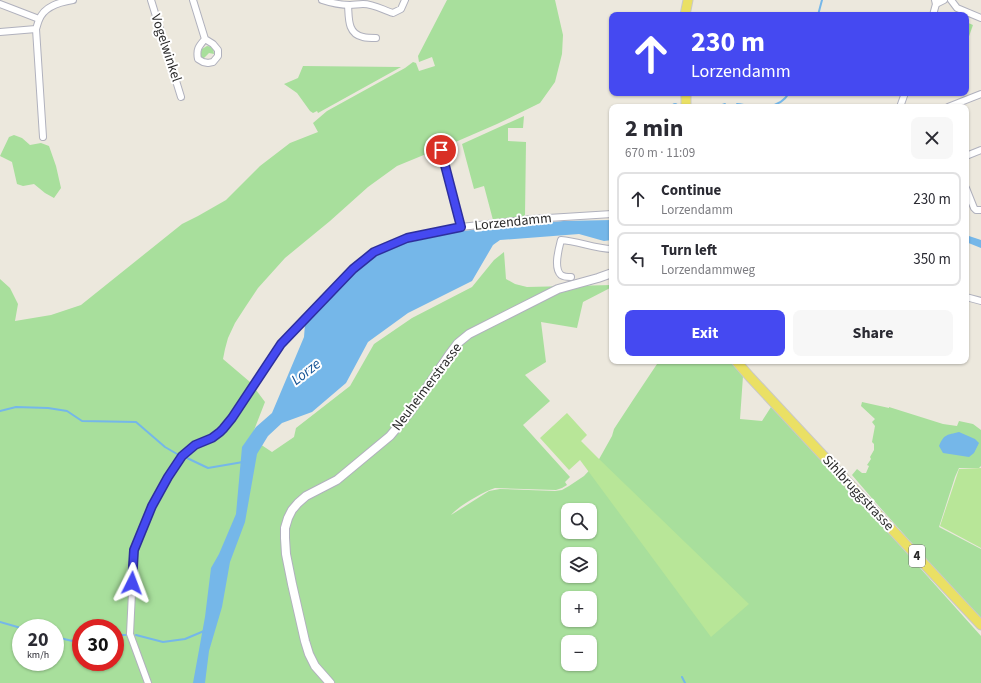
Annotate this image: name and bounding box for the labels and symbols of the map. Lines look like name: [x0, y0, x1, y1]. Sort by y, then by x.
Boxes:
street label: Vogelwinkel: [146, 11, 187, 85]
pin: [424, 133, 458, 167]
street label: Lorzendamm: [473, 208, 553, 236]
street label: Neuheimerstrasse: [387, 339, 467, 435]
water label: Lorze: [287, 354, 325, 390]
street label: Sihlbruggstrasse: [818, 451, 898, 535]
road number: 4: [909, 545, 925, 567]
position arrow: [111, 562, 153, 604]
speed limit sign: 30: [72, 619, 124, 671]

